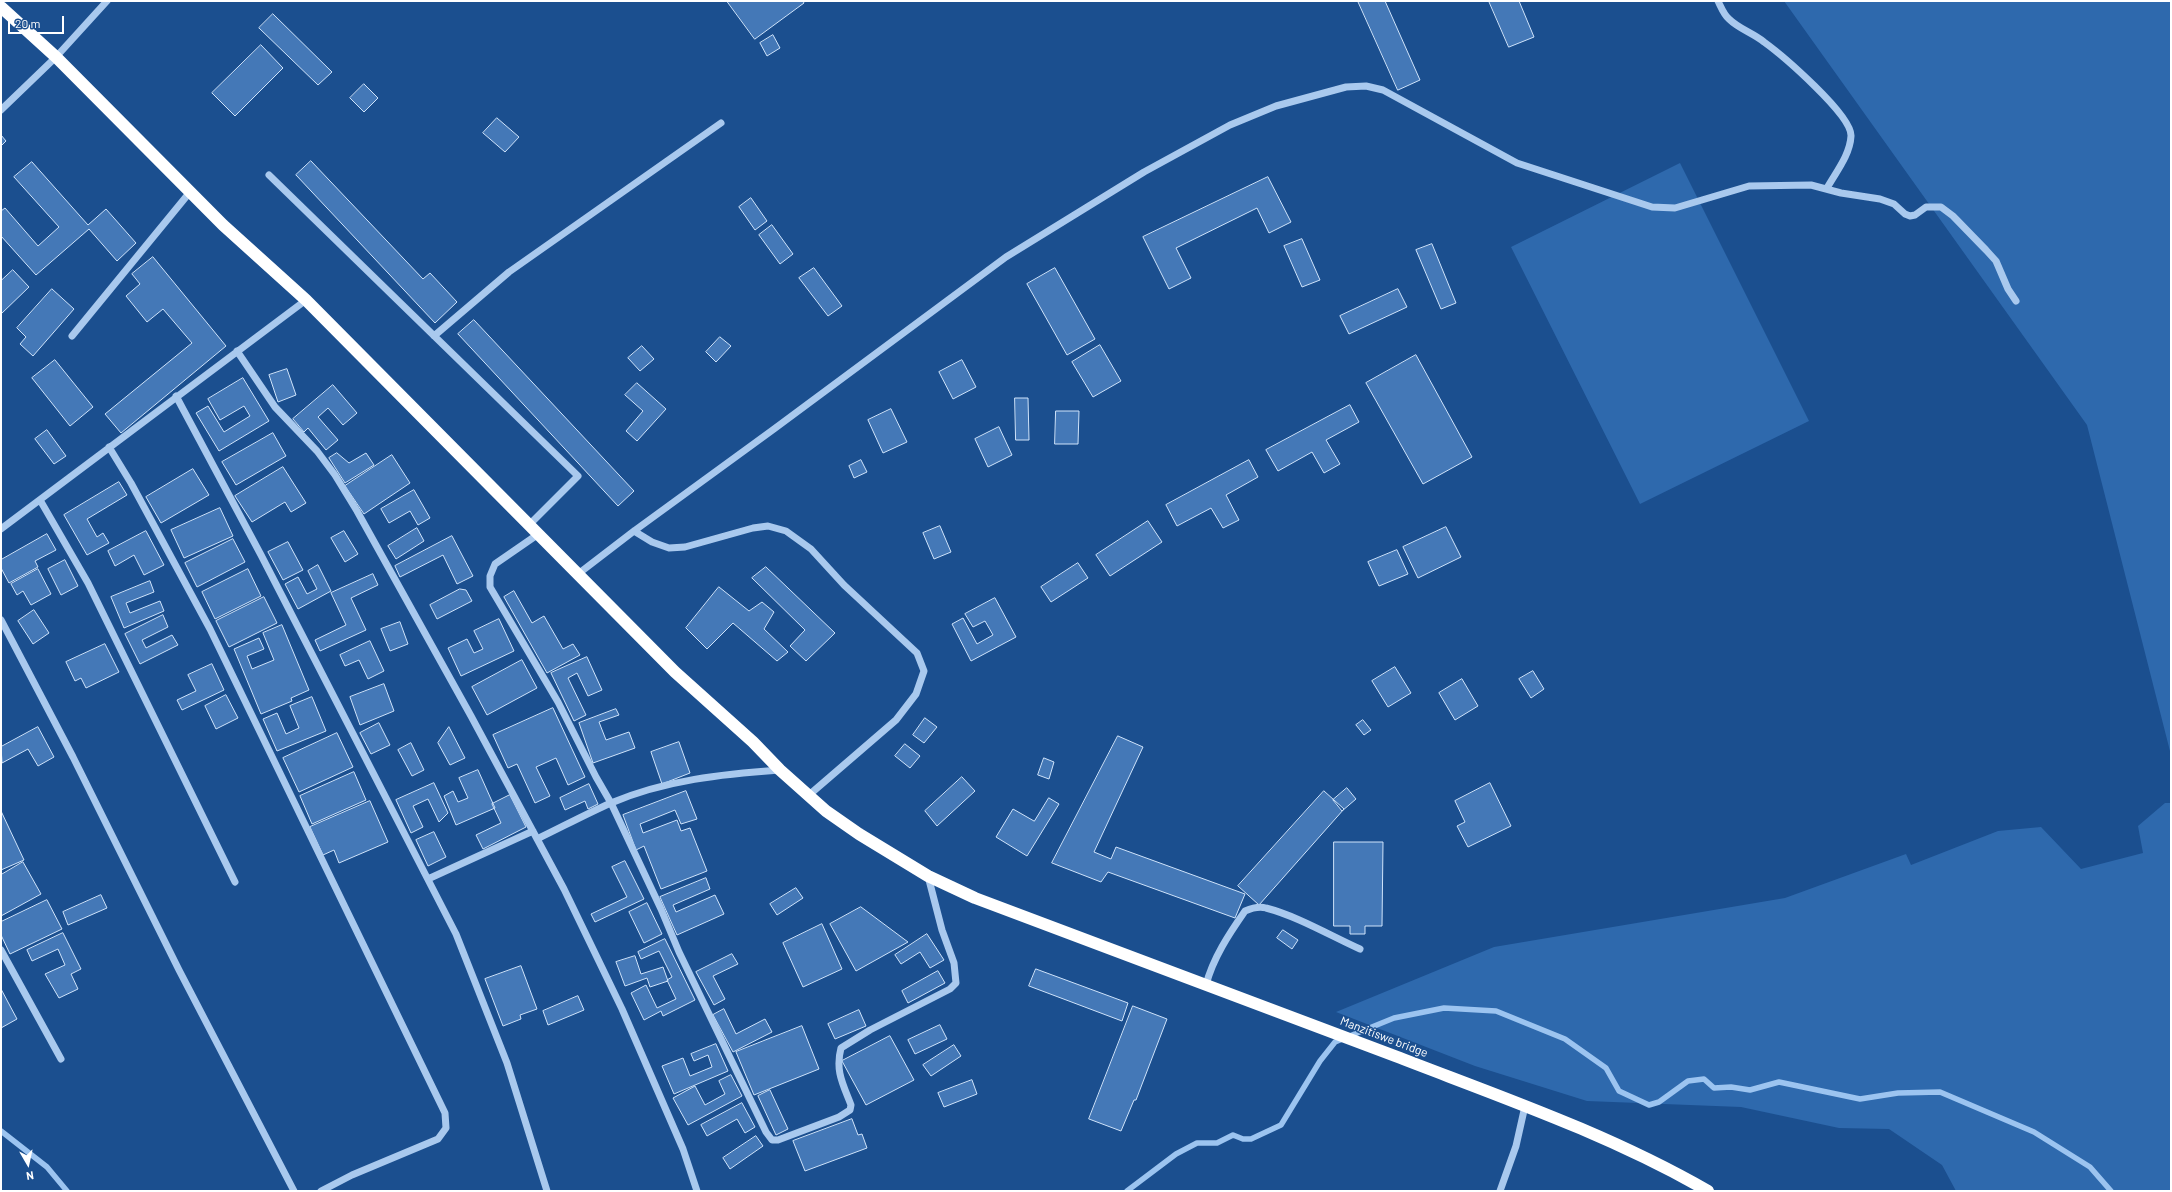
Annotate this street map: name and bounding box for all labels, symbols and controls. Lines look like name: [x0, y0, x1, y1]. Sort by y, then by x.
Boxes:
scale bar: [10, 8, 66, 34]
text: 20 m: [15, 16, 41, 30]
street label: Manzitiswe bridge: [1338, 1014, 1430, 1060]
north arrow: [8, 1144, 48, 1184]
text: N: [25, 1169, 35, 1183]

